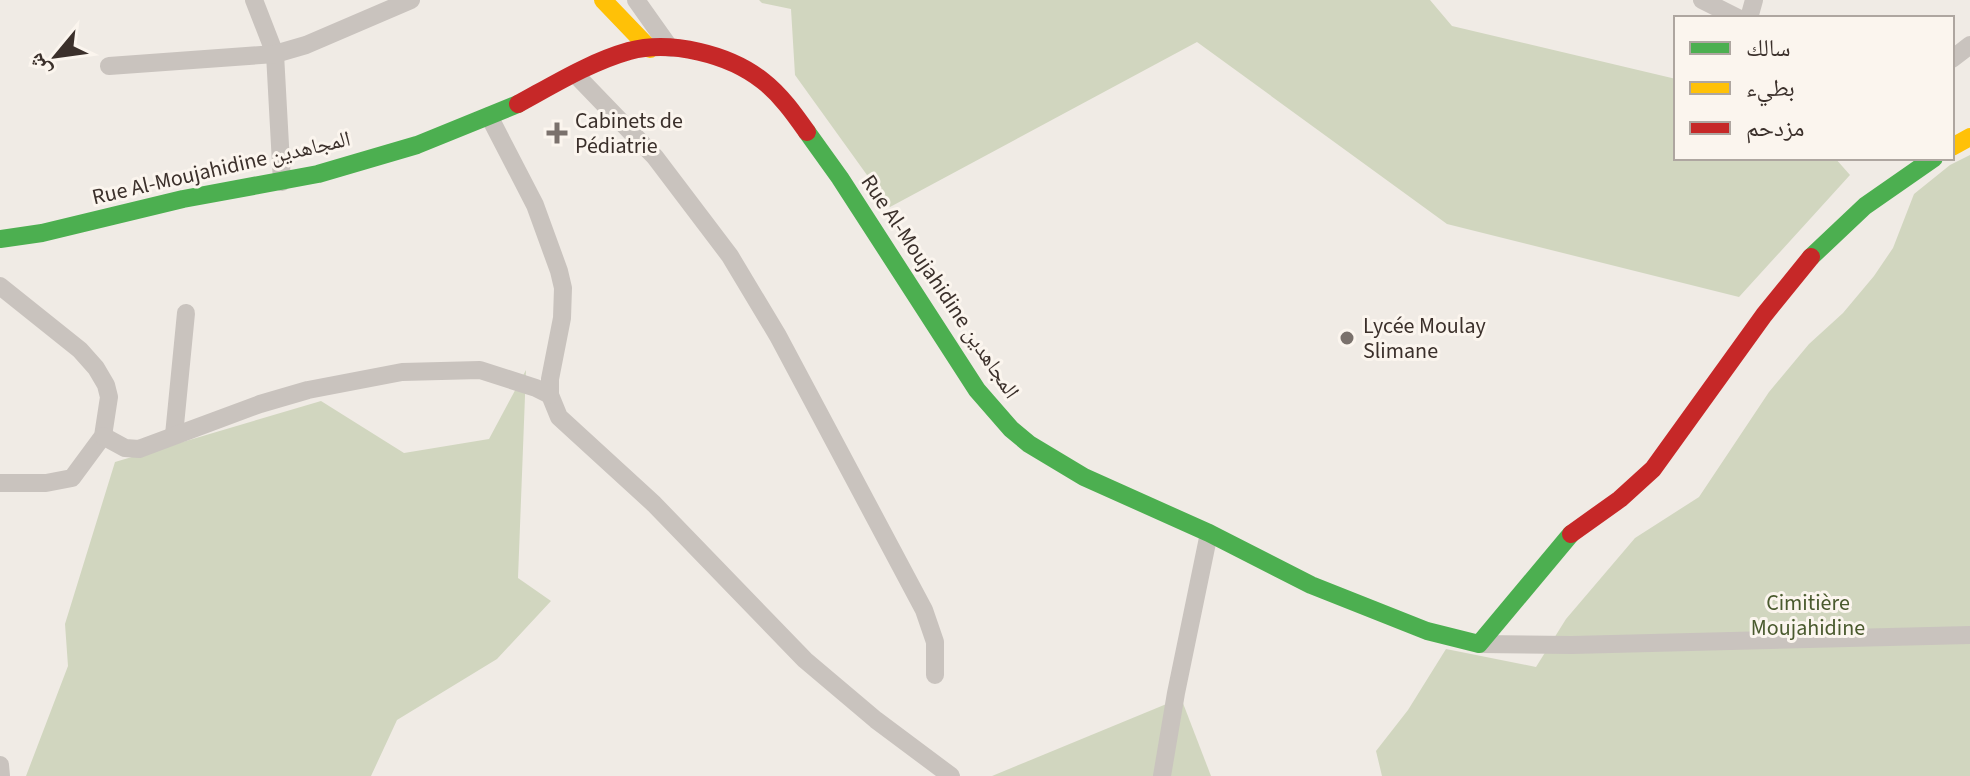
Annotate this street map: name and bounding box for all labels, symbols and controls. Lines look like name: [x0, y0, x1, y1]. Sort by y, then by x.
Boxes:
north arrow: [16, 16, 96, 96]
legend: [1674, 16, 1954, 160]
text: سالك: [1746, 31, 1791, 66]
text: ش: [20, 47, 59, 83]
text: بطيء: [1746, 71, 1795, 107]
place label: Cabinets de Pédiatrie: [575, 105, 683, 162]
text: مزدحم: [1746, 111, 1805, 146]
marker: Cabinets de Pédiatrie: [546, 122, 568, 144]
street label: Rue Al-Moujahidine المجاهدين: [89, 123, 354, 213]
street label: Rue Al-Moujahidine المجاهدين: [853, 168, 1027, 405]
place label: Lycée Moulay Slimane: [1363, 310, 1486, 367]
marker: Lycée Moulay Slimane: [1338, 329, 1356, 347]
park label: Cimitière Moujahidine: [1751, 587, 1865, 644]

